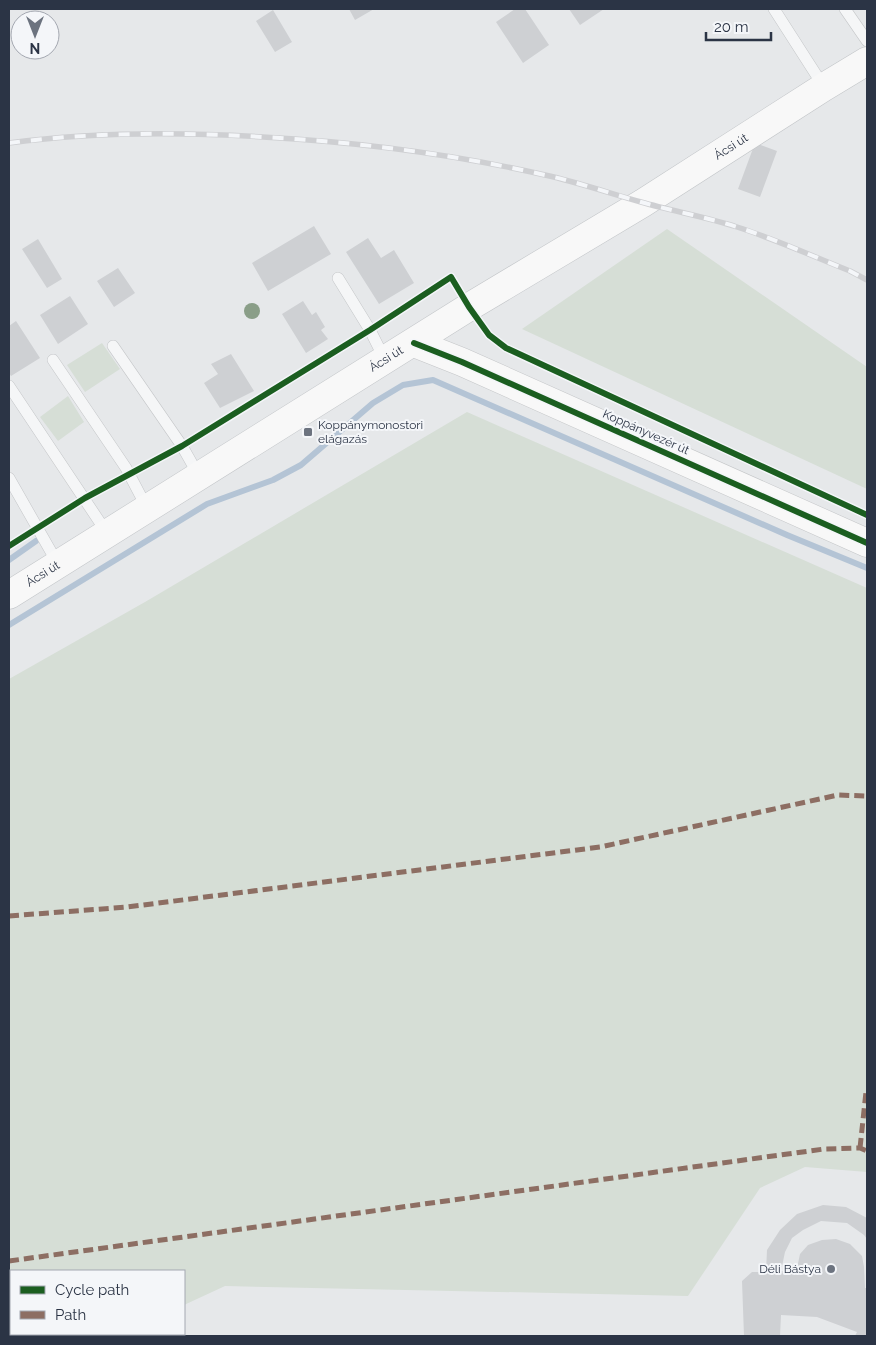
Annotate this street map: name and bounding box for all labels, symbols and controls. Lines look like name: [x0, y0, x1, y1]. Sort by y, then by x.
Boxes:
north arrow: [10, 10, 60, 60]
scale bar: [706, 10, 771, 42]
text: 20 m: [714, 18, 749, 36]
text: N: [30, 40, 40, 56]
street label: Ácsi út: [712, 131, 750, 163]
street label: Ácsi út: [367, 343, 406, 375]
street label: Koppányvezér út: [601, 407, 691, 457]
place label: Koppánymonostori elágazás: [318, 418, 423, 446]
marker: Koppánymonostori elágazás: [302, 426, 314, 438]
street label: Ácsi út: [23, 558, 62, 590]
place label: Déli Bástya: [759, 1262, 821, 1276]
marker: Déli Bástya: [825, 1263, 837, 1275]
legend: [10, 1270, 185, 1335]
text: Cycle path: [55, 1281, 129, 1299]
text: Path: [55, 1306, 86, 1324]

